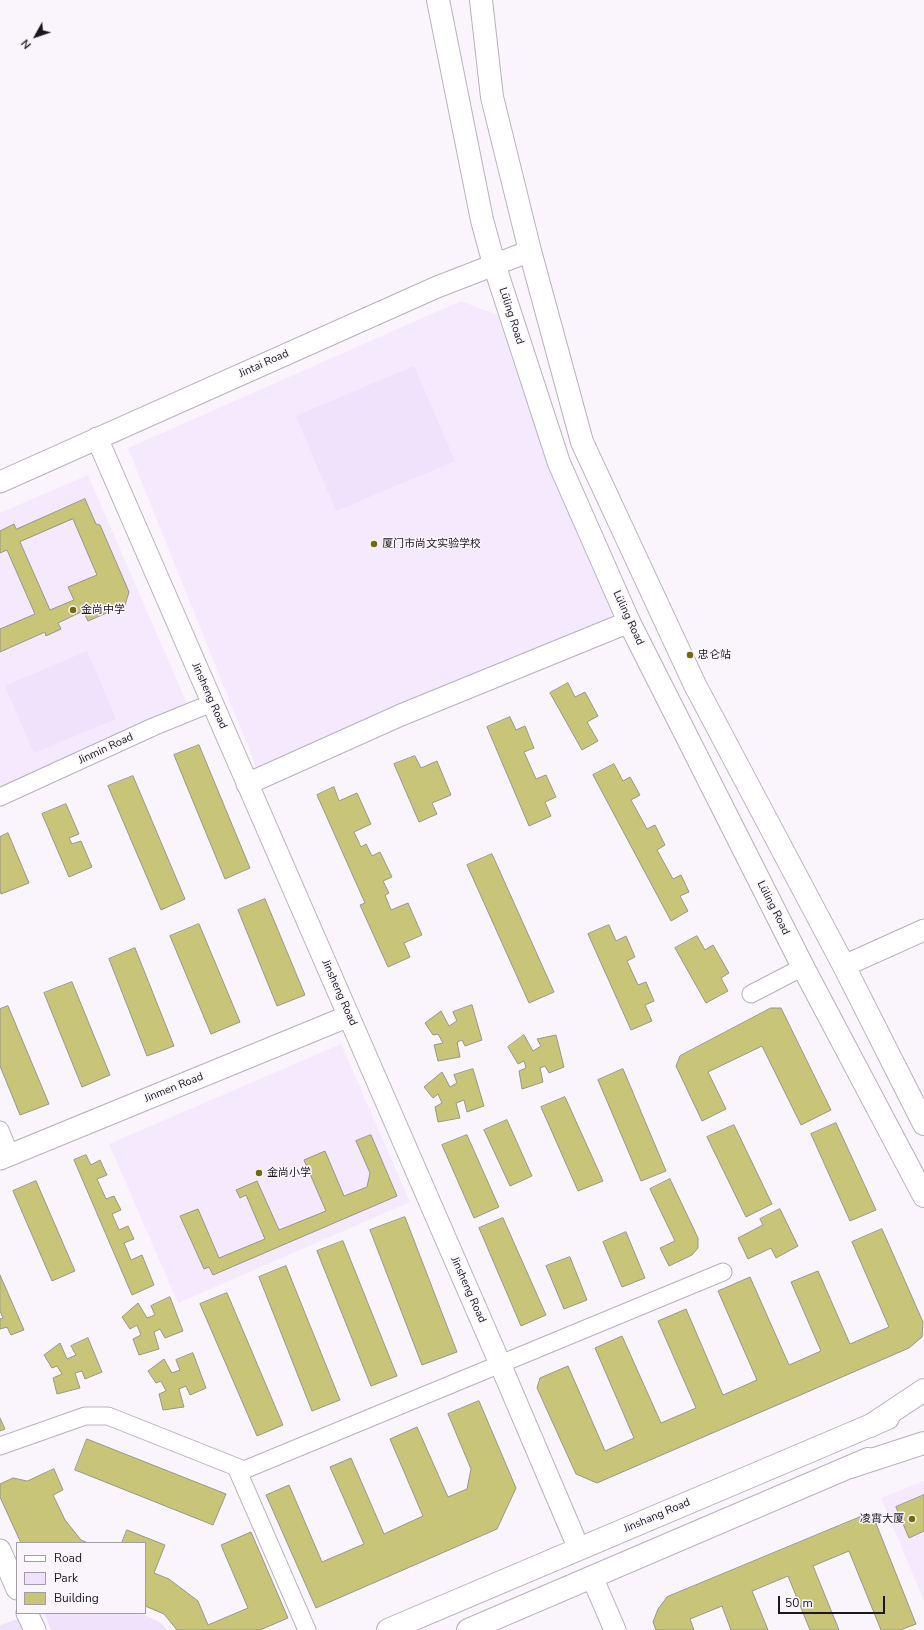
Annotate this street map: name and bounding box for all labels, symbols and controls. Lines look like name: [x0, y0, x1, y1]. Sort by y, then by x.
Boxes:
north arrow: [16, 16, 56, 56]
text: N: [18, 36, 35, 52]
street label: Lüling Road: [496, 286, 526, 346]
street label: Jintai Road: [237, 347, 291, 381]
place label: 厦门市尚文实验学校: [382, 537, 481, 551]
marker: 厦门市尚文实验学校: [369, 539, 379, 549]
street label: Lüling Road: [610, 588, 646, 648]
place label: 金尚中学: [81, 603, 125, 617]
marker: 金尚中学: [68, 605, 78, 615]
place label: 忠仑站: [698, 648, 731, 662]
marker: 忠仑站: [685, 650, 695, 660]
street label: Jinsheng Road: [189, 661, 229, 731]
street label: Jinmin Road: [76, 731, 136, 767]
street label: Lüling Road: [754, 879, 792, 937]
street label: Jinsheng Road: [319, 958, 359, 1028]
street label: Jinmen Road: [143, 1070, 205, 1106]
place label: 金尚小学: [267, 1166, 311, 1180]
marker: 金尚小学: [254, 1168, 264, 1178]
street label: Jinsheng Road: [448, 1255, 488, 1325]
street label: Jinshang Road: [622, 1496, 692, 1536]
place label: 凌霄大厦: [860, 1512, 904, 1526]
marker: 凌霄大厦: [907, 1514, 917, 1524]
legend: [16, 1542, 146, 1614]
text: Road: [54, 1550, 82, 1566]
text: Park: [54, 1570, 78, 1586]
scale bar: [780, 1588, 887, 1614]
text: Building: [54, 1590, 99, 1606]
text: 50 m: [785, 1595, 813, 1611]

